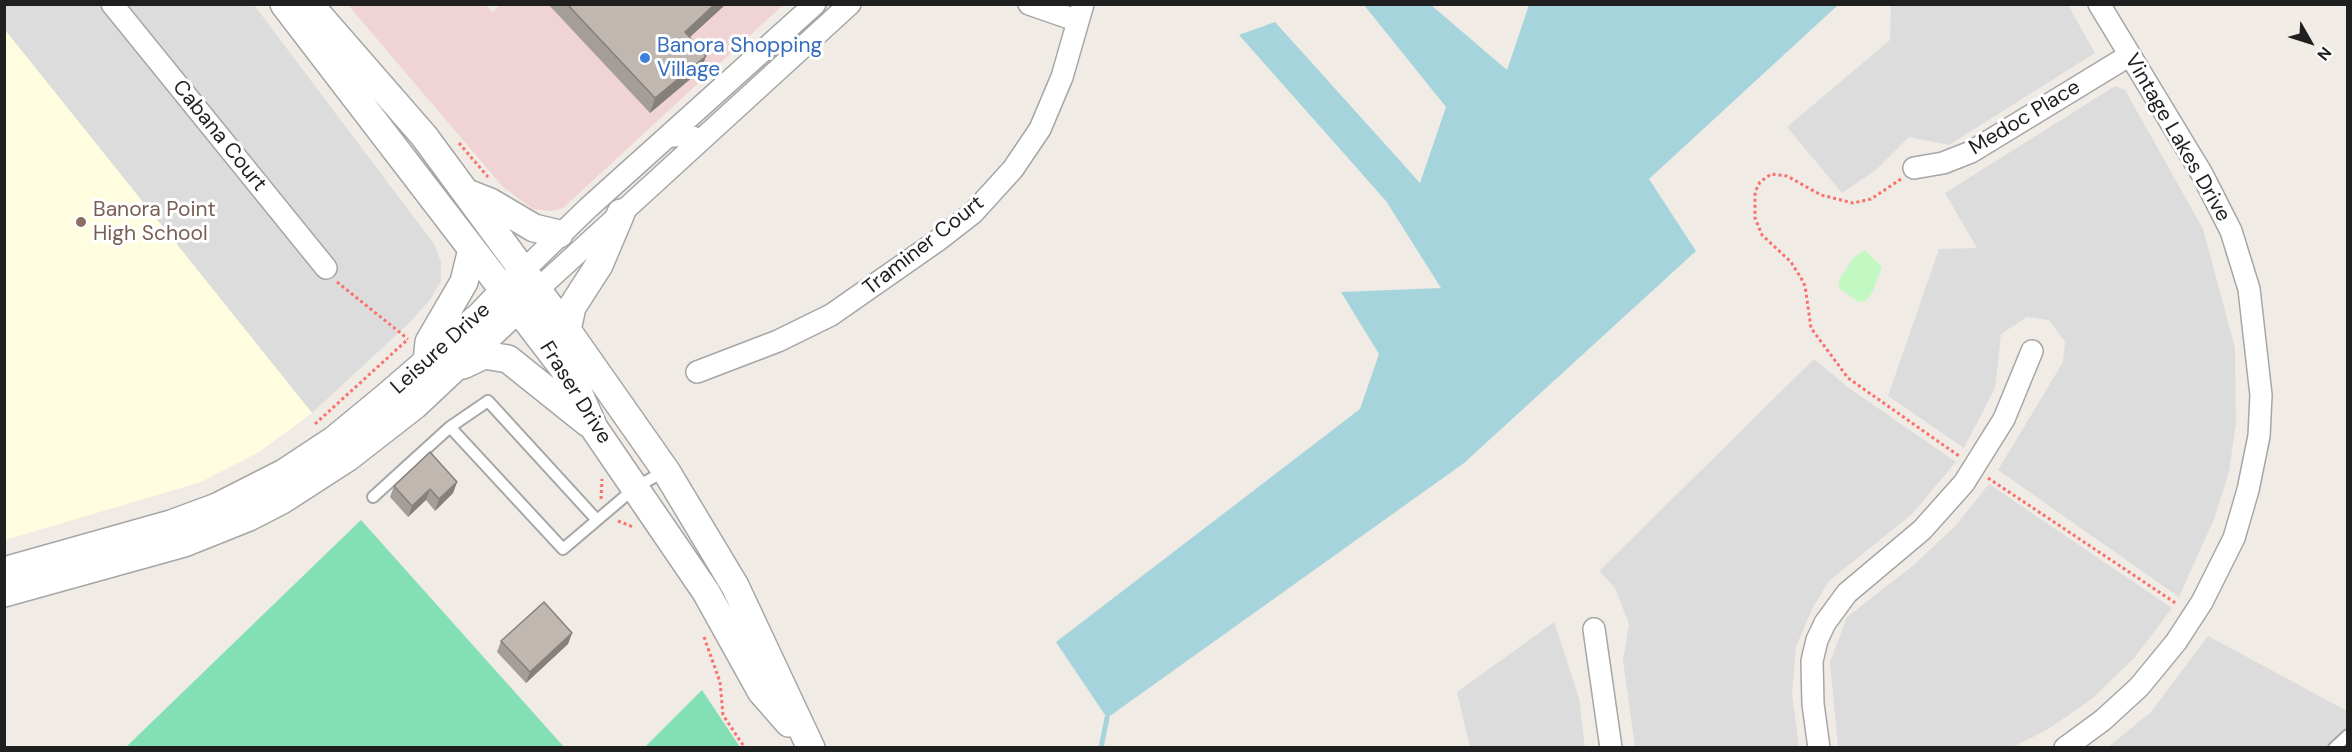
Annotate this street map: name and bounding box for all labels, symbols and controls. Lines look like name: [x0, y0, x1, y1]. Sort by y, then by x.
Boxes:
north arrow: [2280, 12, 2340, 72]
place label: Banora Shopping Village: [657, 33, 822, 83]
text: N: [2313, 42, 2336, 65]
street label: Vintage Lakes Drive: [2119, 50, 2235, 226]
marker: Banora Shopping Village: [638, 51, 652, 65]
street label: Cabana Court: [167, 75, 271, 197]
street label: Medoc Place: [1965, 75, 2085, 161]
street label: Traminer Court: [859, 191, 989, 301]
place label: Banora Point High School: [93, 197, 216, 247]
marker: Banora Point High School: [74, 215, 88, 229]
street label: Leisure Drive: [386, 298, 496, 400]
street label: Fraser Drive: [534, 337, 616, 449]

